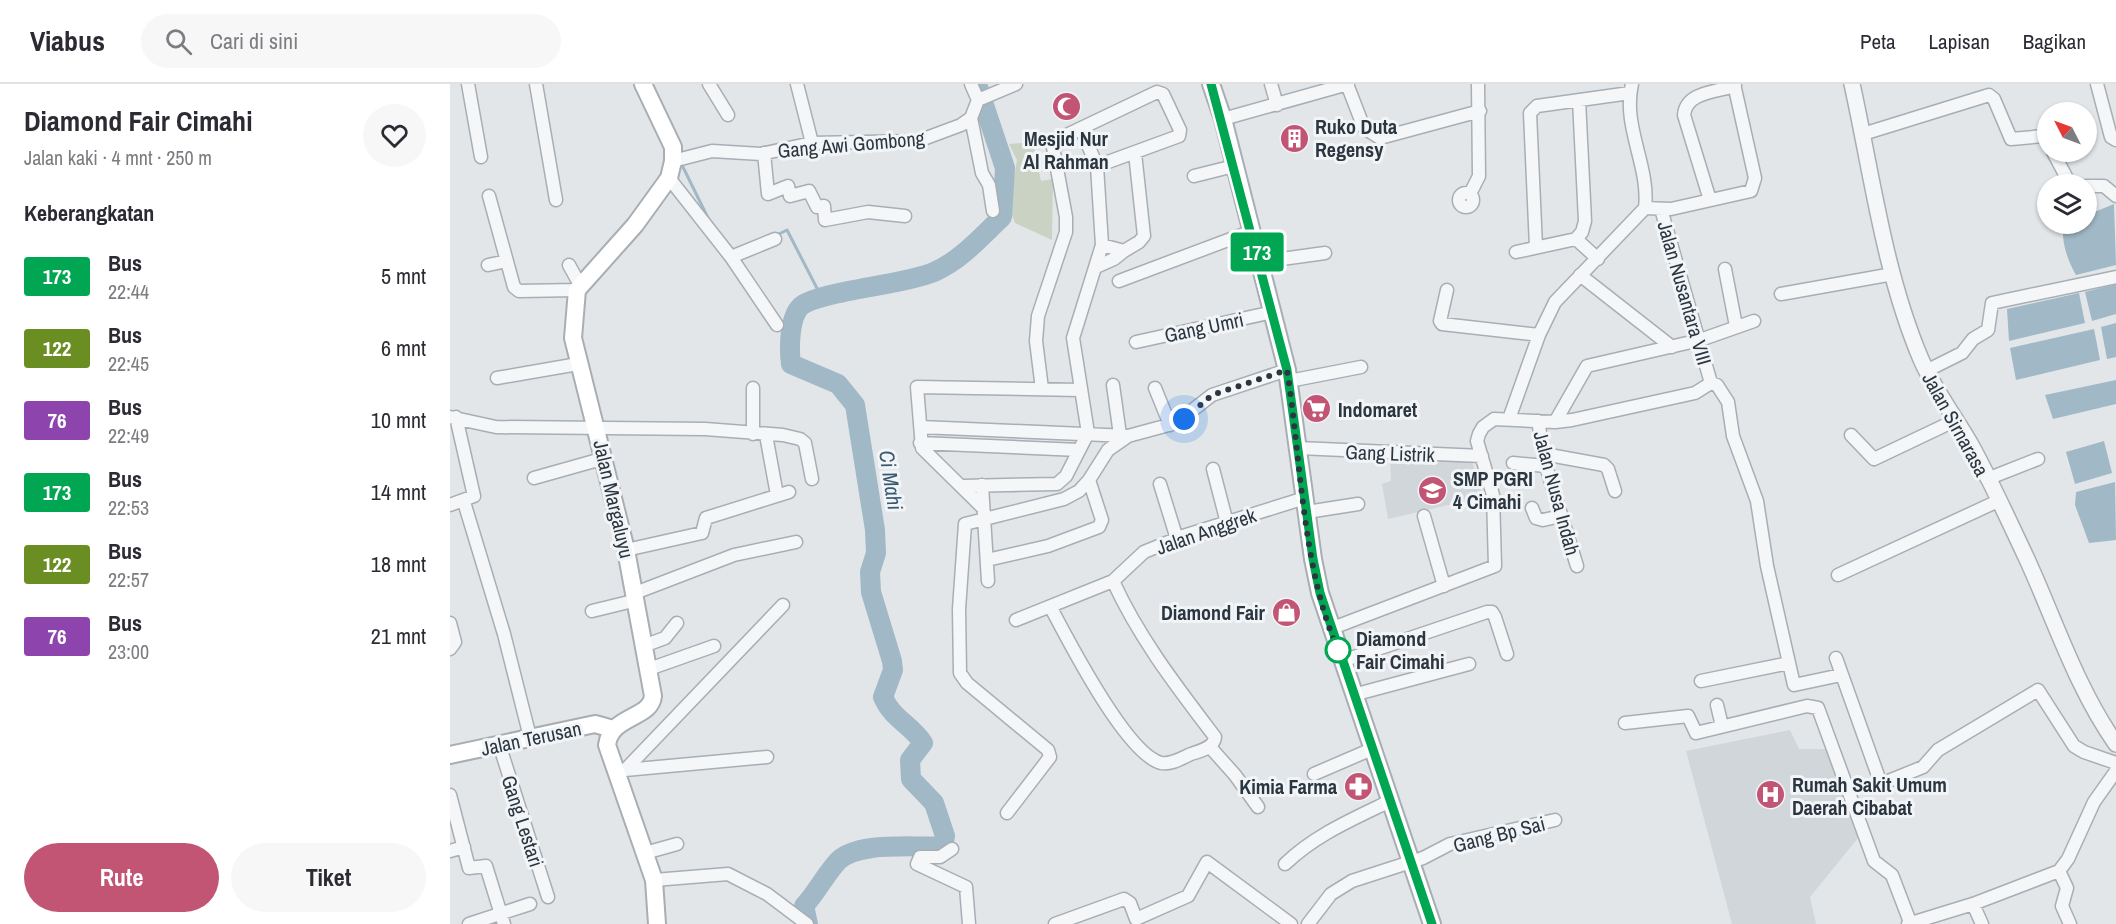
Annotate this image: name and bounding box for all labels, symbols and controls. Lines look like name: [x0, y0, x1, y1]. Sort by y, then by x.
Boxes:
search box: [141, 14, 561, 68]
text: Viabus: [30, 22, 105, 60]
icon: search: [162, 25, 195, 58]
text: Cari di sini: [210, 26, 298, 56]
text: Peta: [1860, 27, 1896, 56]
text: Lapisan: [1929, 27, 1990, 56]
text: Bagikan: [2023, 27, 2086, 56]
mosque icon: Mesjid Nur Al Rahman: [1050, 91, 1082, 123]
text: Diamond Fair Cimahi: [24, 102, 253, 140]
north arrow: [2037, 102, 2097, 162]
map controls: [2037, 102, 2097, 234]
button: heart: [363, 104, 426, 167]
place label: Ruko Duta Regensy: [1315, 113, 1397, 163]
building icon: Ruko Duta Regensy: [1278, 122, 1310, 154]
street label: Gang Awi Gombong: [776, 124, 926, 164]
place label: Mesjid Nur Al Rahman: [1023, 125, 1109, 175]
text: Jalan kaki · 4 mnt · 250 m: [24, 144, 212, 171]
button: layers: [2037, 174, 2097, 234]
text: Keberangkatan: [24, 198, 154, 228]
street label: Jalan Nusantara VIII: [1652, 218, 1718, 368]
line badge: 173: [1222, 232, 1292, 272]
text: 173: [1243, 238, 1271, 267]
text: Bus: [108, 248, 142, 278]
text: 5 mnt: [381, 261, 426, 291]
text: 173: [43, 262, 71, 291]
text: 22:44: [108, 278, 149, 305]
street label: Gang Umri: [1162, 305, 1246, 349]
text: Bus: [108, 320, 142, 350]
text: 6 mnt: [381, 333, 426, 363]
text: 122: [43, 334, 71, 363]
text: 22:45: [108, 350, 149, 377]
street label: Jalan Sirnarasa: [1916, 367, 1996, 481]
text: Bus: [108, 392, 142, 422]
supermarket icon: Indomaret: [1301, 393, 1333, 425]
place label: Indomaret: [1338, 396, 1418, 423]
your location: [1169, 404, 1199, 434]
text: 10 mnt: [371, 405, 426, 435]
text: 76: [47, 406, 67, 435]
text: 22:49: [108, 422, 149, 449]
street label: Jalan Nusa Indah: [1527, 428, 1587, 558]
street label: Jalan Margaluyu: [587, 437, 641, 561]
street label: Gang Listrik: [1345, 438, 1436, 468]
water label: Ci Mahi: [872, 448, 910, 512]
text: Bus: [108, 464, 142, 494]
place label: SMP PGRI 4 Cimahi: [1453, 465, 1533, 515]
school or university icon: SMP PGRI 4 Cimahi: [1416, 474, 1448, 506]
text: 14 mnt: [371, 477, 426, 507]
text: 173: [43, 478, 71, 507]
text: 22:53: [108, 494, 149, 521]
street label: Jalan Anggrek: [1152, 501, 1260, 561]
text: Bus: [108, 536, 142, 566]
text: 18 mnt: [371, 549, 426, 579]
text: 122: [43, 550, 71, 579]
text: 22:57: [108, 566, 149, 593]
shop icon: Diamond Fair: [1270, 596, 1302, 628]
place label: Diamond Fair: [1161, 599, 1266, 626]
text: Bus: [108, 608, 142, 638]
text: 21 mnt: [371, 621, 426, 651]
text: 76: [47, 622, 67, 651]
place label: Diamond Fair Cimahi: [1356, 625, 1445, 675]
marker: Diamond Fair Cimahi: [1325, 637, 1351, 663]
text: 23:00: [108, 638, 149, 665]
street label: Jalan Terusan: [478, 714, 584, 762]
pharmacy icon: Kimia Farma: [1342, 770, 1374, 802]
place label: Rumah Sakit Umum Daerah Cibabat: [1792, 771, 1947, 821]
street label: Gang Lestari: [496, 772, 550, 870]
place label: Kimia Farma: [1239, 773, 1337, 800]
hospital icon: Rumah Sakit Umum Daerah Cibabat: [1755, 779, 1787, 811]
street label: Gang Bp Sai: [1450, 810, 1548, 858]
button: Rute: [24, 843, 219, 912]
button: Tiket: [231, 843, 426, 912]

